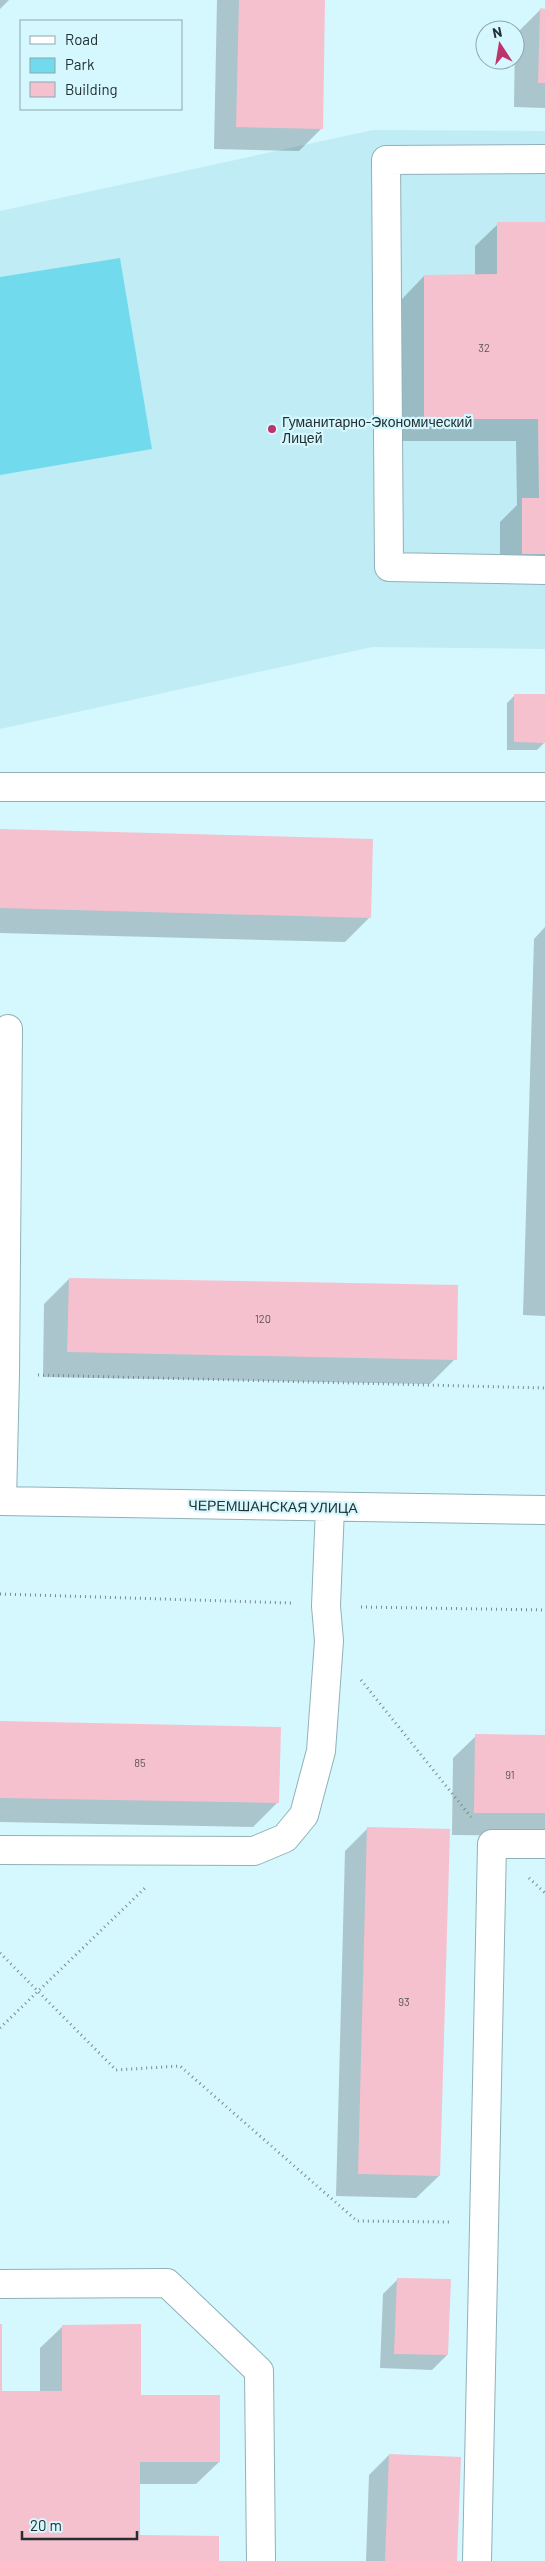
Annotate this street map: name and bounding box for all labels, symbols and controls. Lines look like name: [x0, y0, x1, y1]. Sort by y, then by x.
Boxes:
legend: [20, 20, 182, 110]
north arrow: [475, 20, 525, 70]
text: N: [491, 23, 504, 41]
text: Road: [65, 30, 98, 48]
text: Park: [65, 55, 95, 73]
text: Building: [65, 80, 118, 98]
house number: 32: [478, 341, 490, 354]
place label: Гуманитарно-Экономический Лицей: [282, 413, 472, 446]
marker: Гуманитарно-Экономический Лицей: [266, 423, 278, 435]
house number: 120: [255, 1312, 271, 1325]
street label: ЧЕРЕМШАНСКАЯ УЛИЦА: [188, 1496, 358, 1516]
house number: 85: [134, 1756, 146, 1769]
house number: 91: [505, 1768, 515, 1781]
house number: 93: [398, 1995, 410, 2008]
scale bar: [22, 2508, 138, 2540]
text: 20 m: [30, 2516, 62, 2534]

